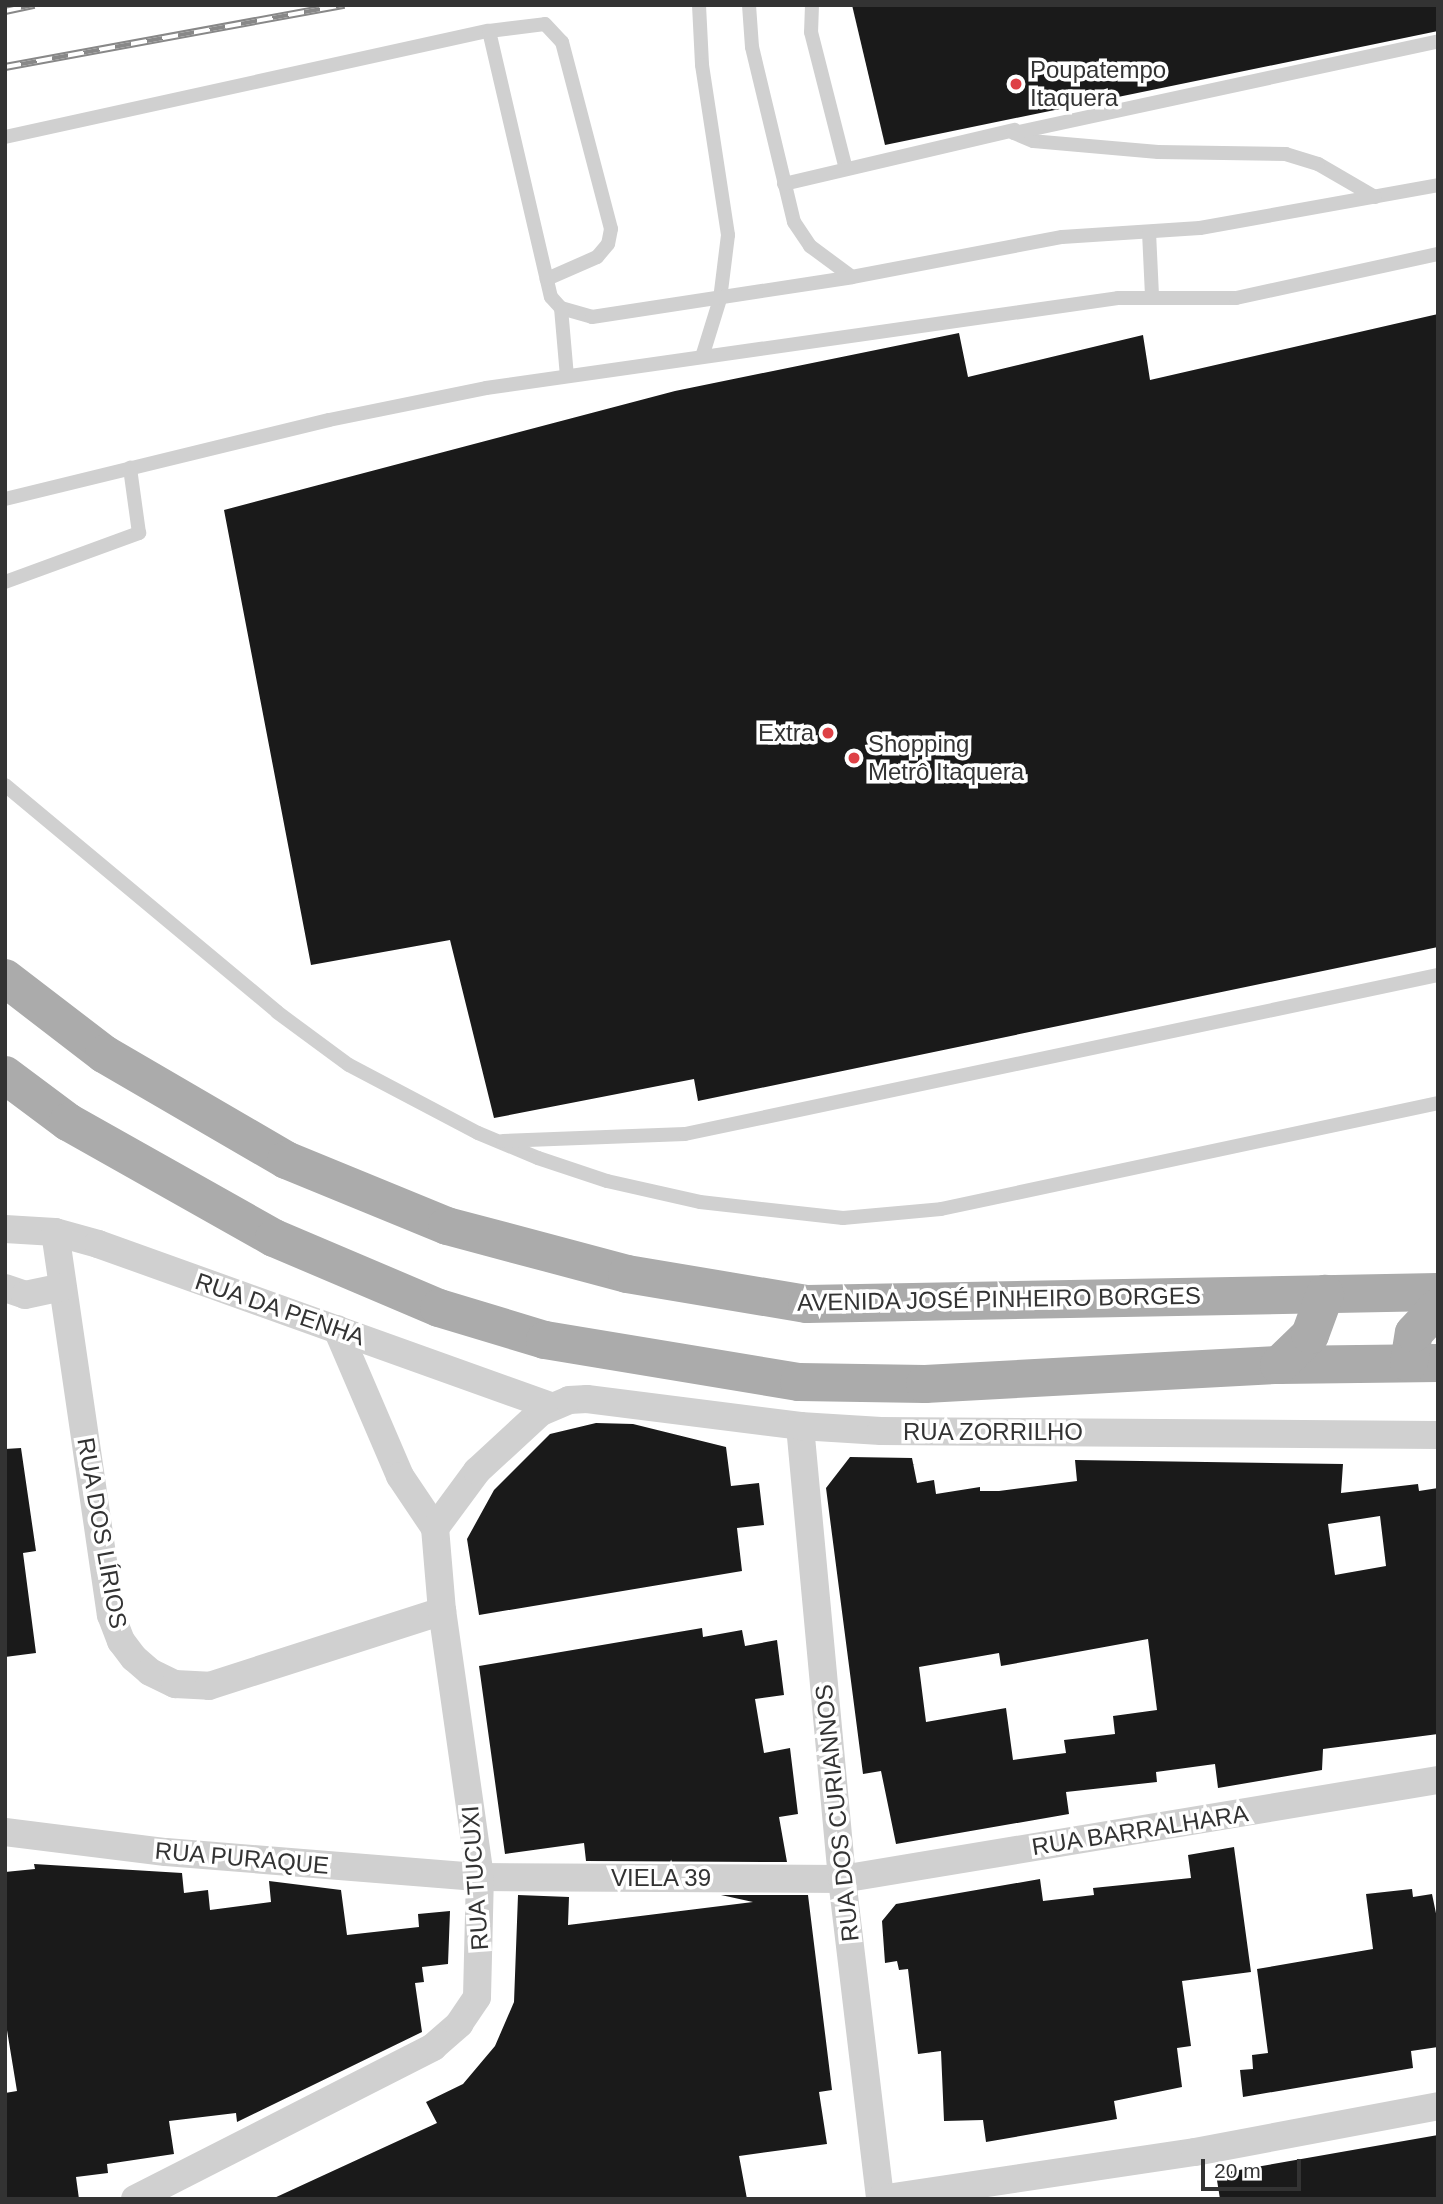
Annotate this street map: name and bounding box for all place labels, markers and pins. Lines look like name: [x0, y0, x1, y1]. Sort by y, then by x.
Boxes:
place label: Poupatempo Itaquera: [1030, 56, 1166, 112]
marker: Poupatempo Itaquera: [1008, 76, 1024, 92]
place label: Extra: [758, 719, 814, 747]
marker: Extra: [820, 725, 836, 741]
place label: Shopping Metrô Itaquera: [868, 730, 1024, 786]
marker: Shopping Metrô Itaquera: [846, 750, 862, 766]

